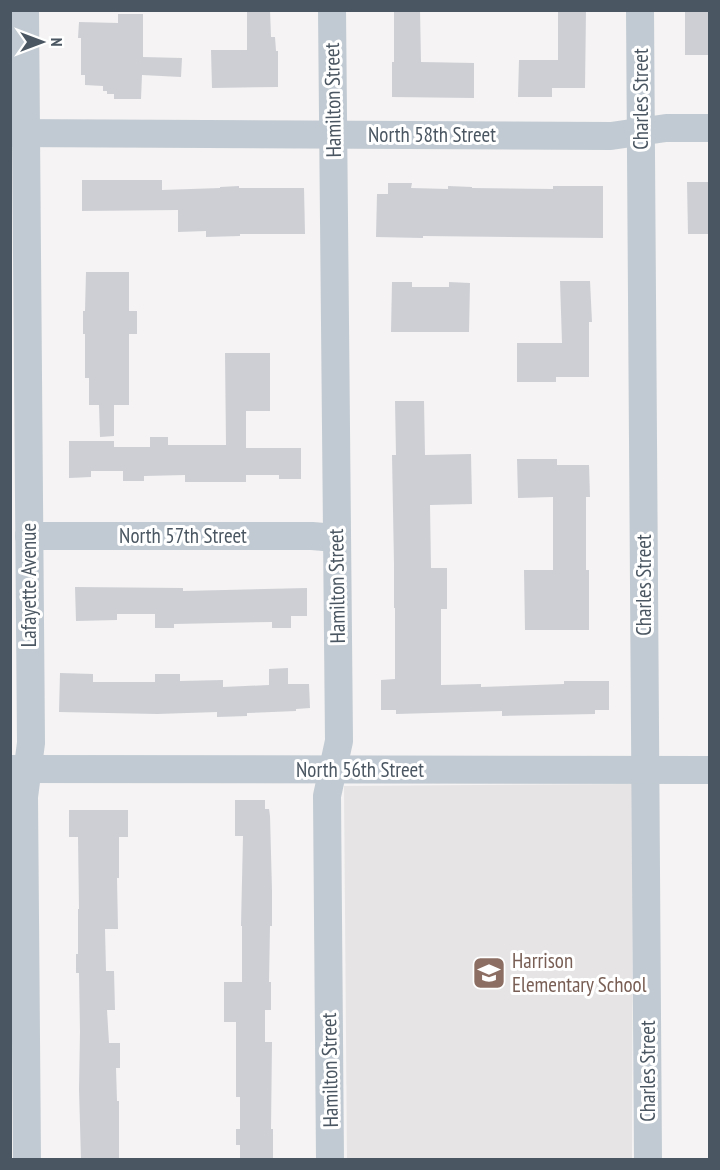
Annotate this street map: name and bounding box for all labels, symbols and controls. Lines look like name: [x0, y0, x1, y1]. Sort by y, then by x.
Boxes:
north arrow: [12, 12, 72, 72]
text: N: [47, 38, 67, 46]
street label: Hamilton Street: [318, 42, 347, 158]
street label: Charles Street: [627, 48, 654, 150]
street label: North 58th Street: [368, 121, 496, 148]
street label: North 57th Street: [119, 522, 247, 549]
street label: Lafayette Avenue: [15, 523, 42, 647]
street label: Hamilton Street: [322, 528, 351, 644]
street label: Charles Street: [630, 534, 657, 636]
street label: North 56th Street: [296, 756, 424, 783]
place label: Harrison Elementary School: [512, 947, 647, 998]
school or university icon: Harrison Elementary School: [471, 955, 507, 991]
street label: Hamilton Street: [315, 1012, 344, 1128]
street label: Charles Street: [634, 1020, 661, 1122]

